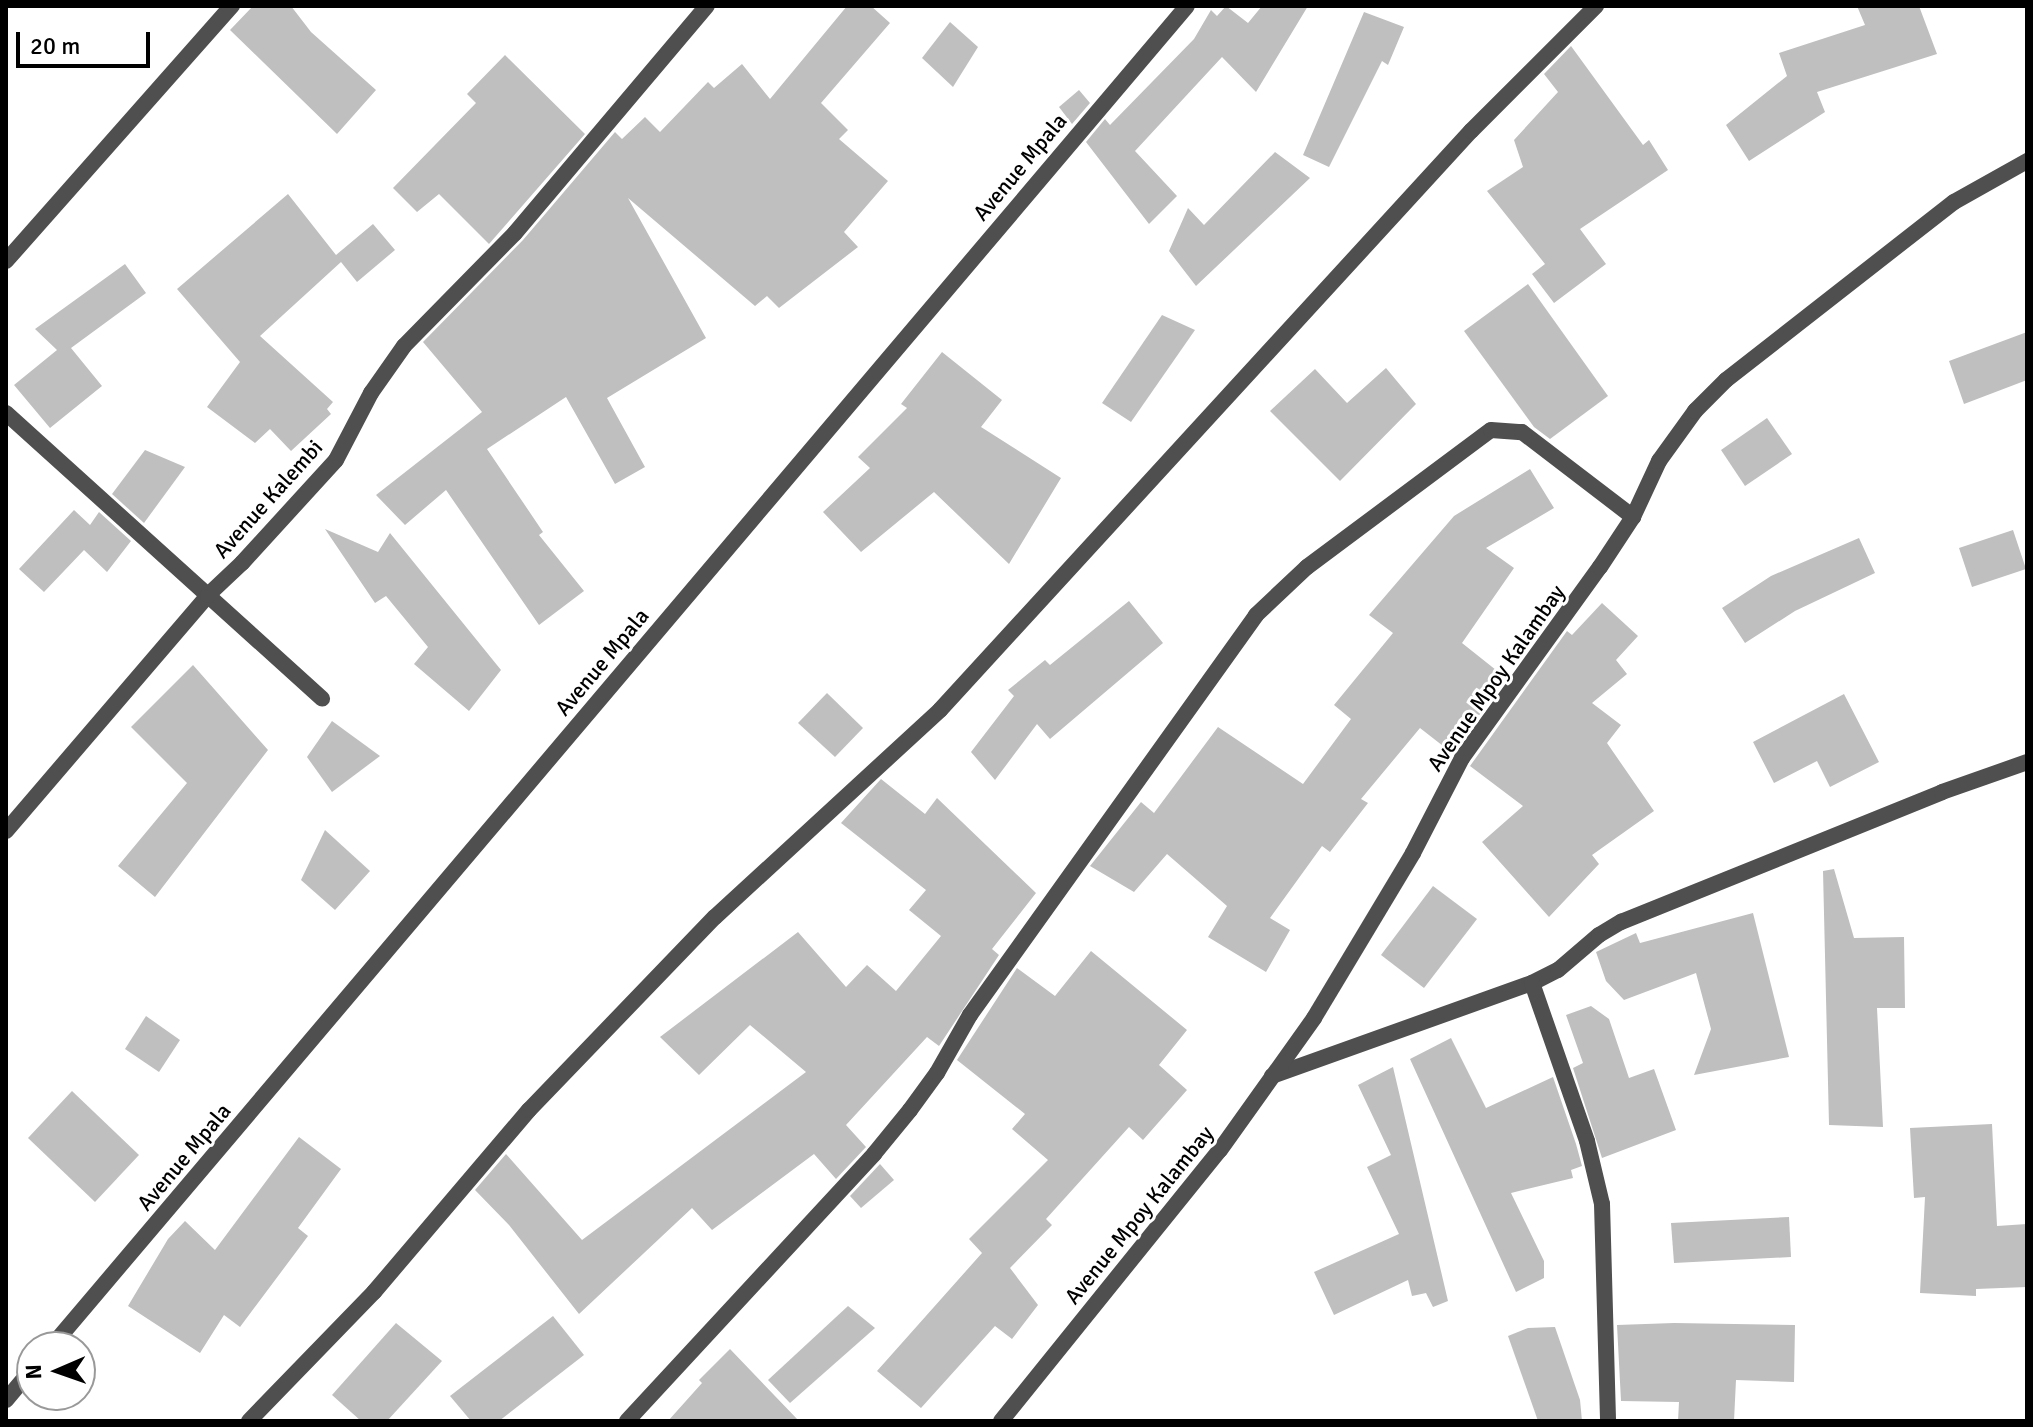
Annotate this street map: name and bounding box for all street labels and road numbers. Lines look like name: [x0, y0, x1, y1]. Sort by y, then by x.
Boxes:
street label: Avenue Mpala: [968, 108, 1072, 226]
street label: Avenue Kalembi: [208, 434, 328, 564]
street label: Avenue Mpoy Kalambay: [1422, 580, 1570, 776]
street label: Avenue Mpala: [550, 603, 654, 721]
street label: Avenue Mpala: [132, 1098, 236, 1216]
street label: Avenue Mpoy Kalambay: [1059, 1121, 1219, 1309]

